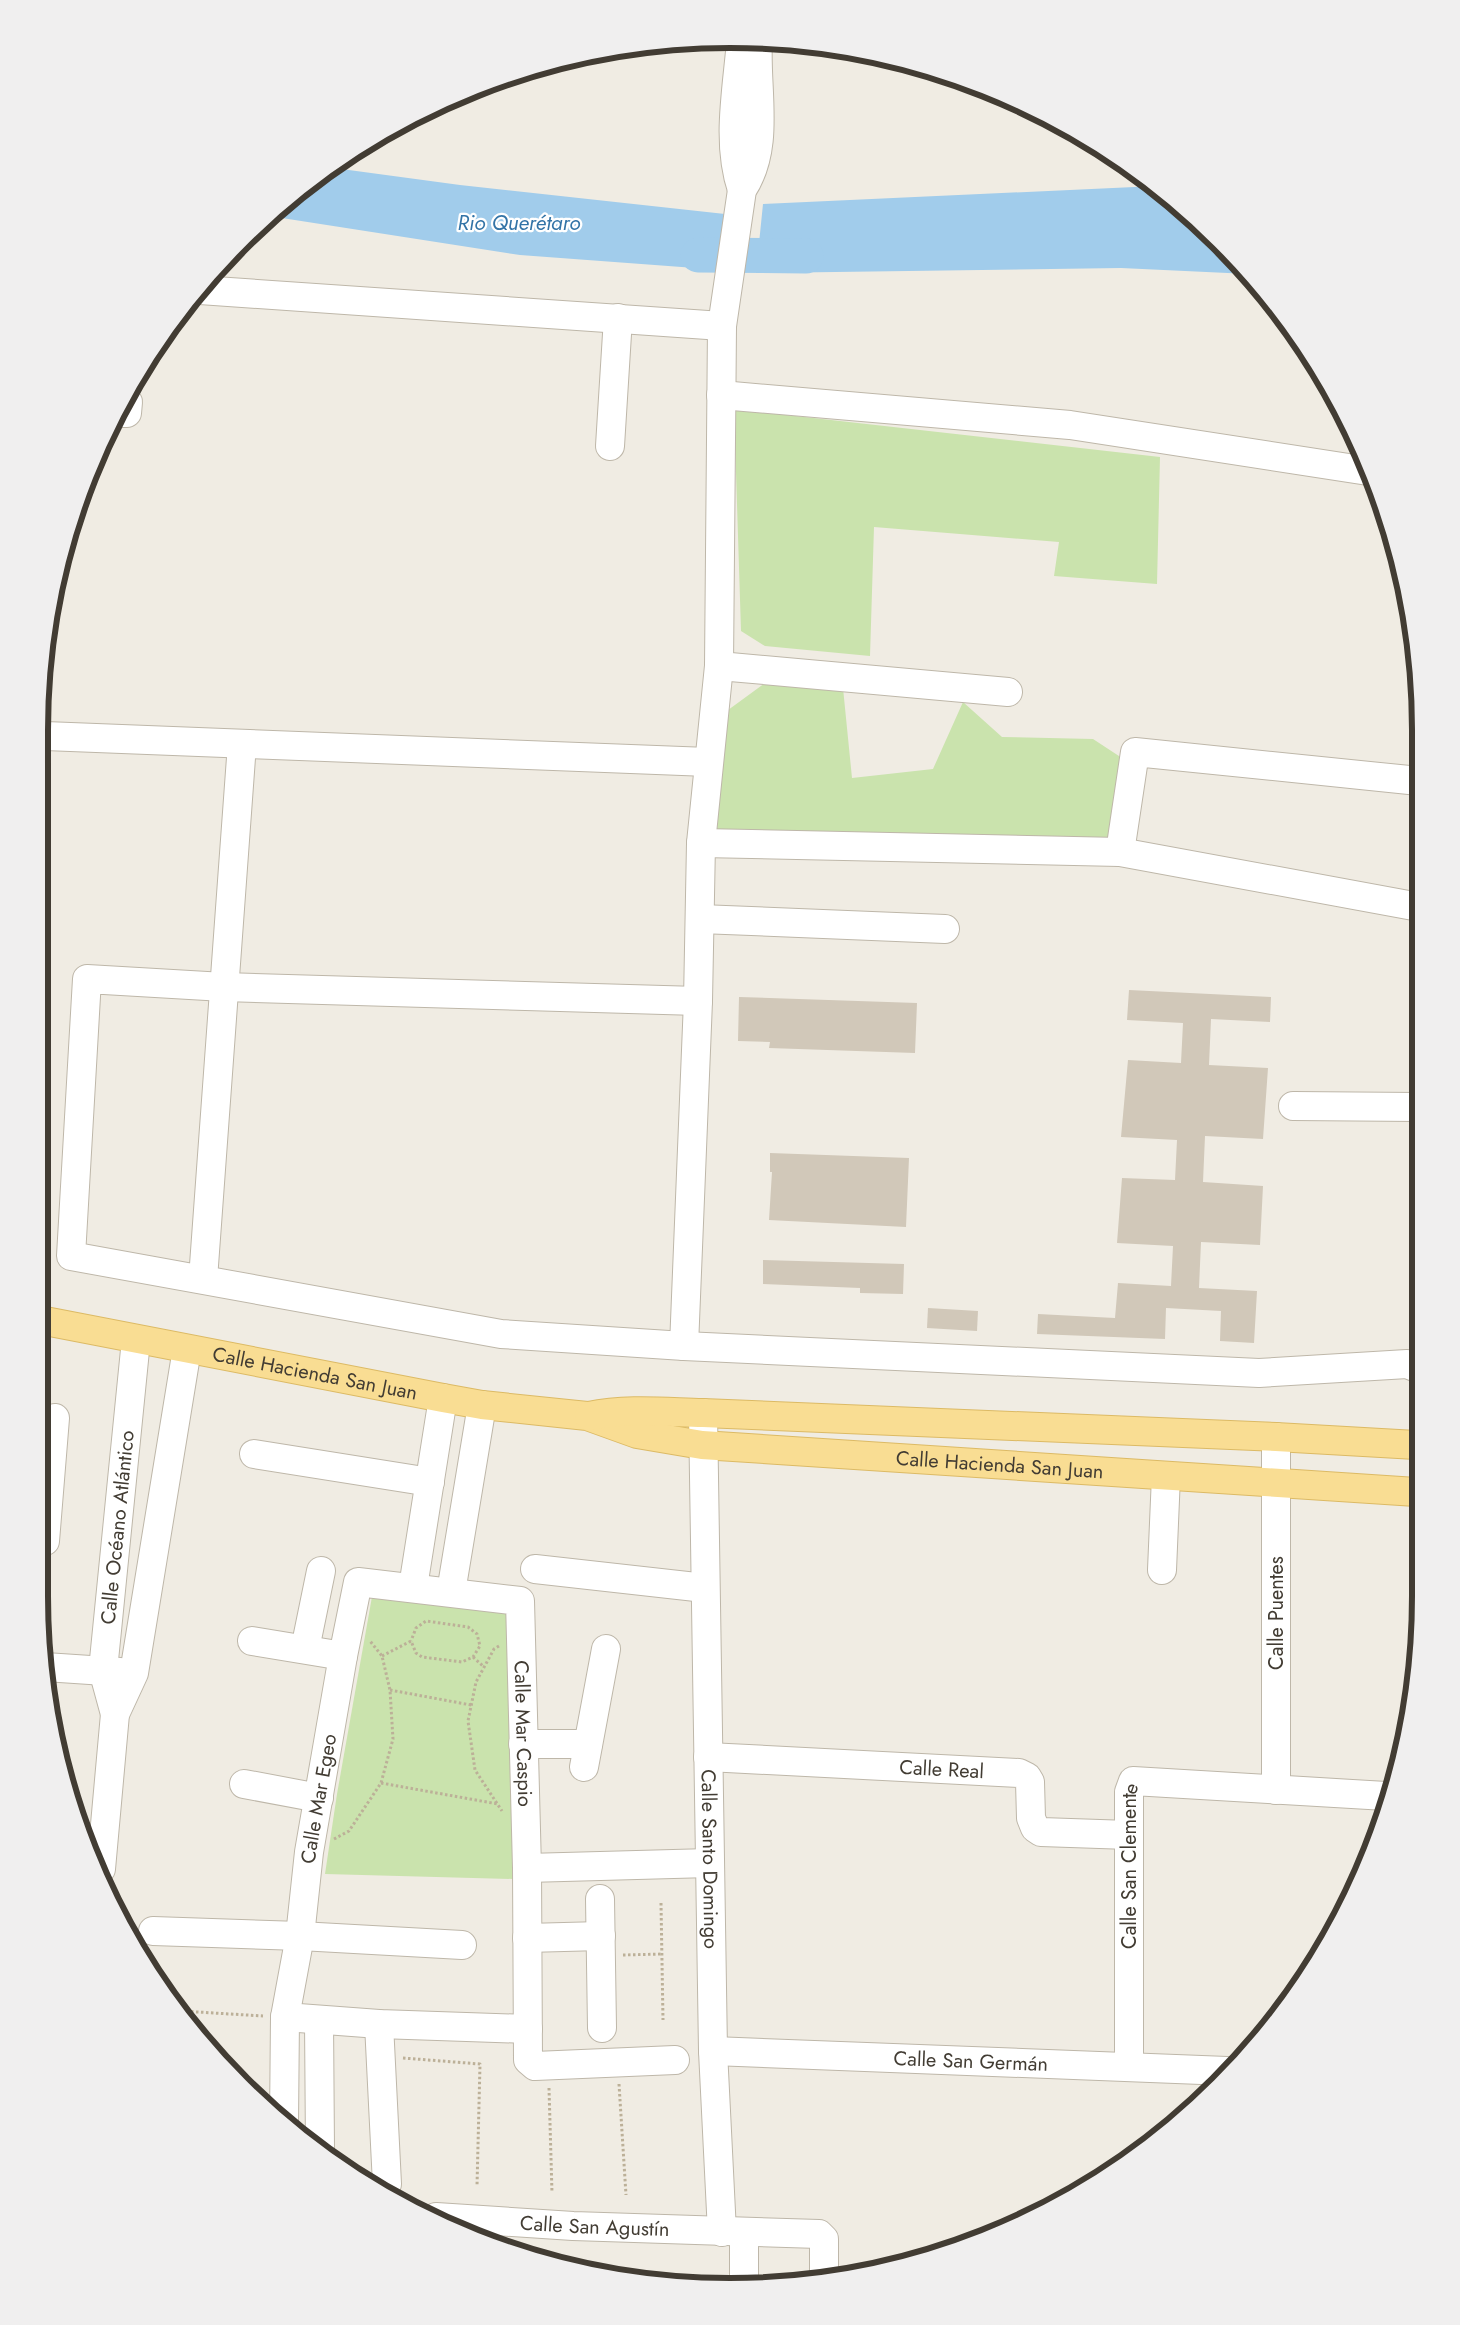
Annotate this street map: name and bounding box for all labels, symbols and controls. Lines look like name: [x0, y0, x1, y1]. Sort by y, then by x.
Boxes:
water label: Rio Querétaro: [458, 208, 580, 238]
street label: Calle Hacienda San Juan: [210, 1339, 420, 1407]
street label: Calle Océano Atlántico: [93, 1429, 141, 1626]
street label: Calle Hacienda San Juan: [895, 1443, 1104, 1486]
street label: Calle Puentes: [1262, 1556, 1291, 1670]
street label: Calle Mar Caspio: [507, 1660, 540, 1807]
street label: Calle Mar Egeo: [293, 1731, 344, 1865]
street label: Calle Real: [899, 1752, 985, 1786]
street label: Calle Santo Domingo: [694, 1769, 726, 1949]
street label: Calle San Clemente: [1115, 1779, 1146, 1949]
street label: Calle San Germán: [893, 2044, 1049, 2079]
street label: Calle San Agustín: [519, 2208, 670, 2244]

